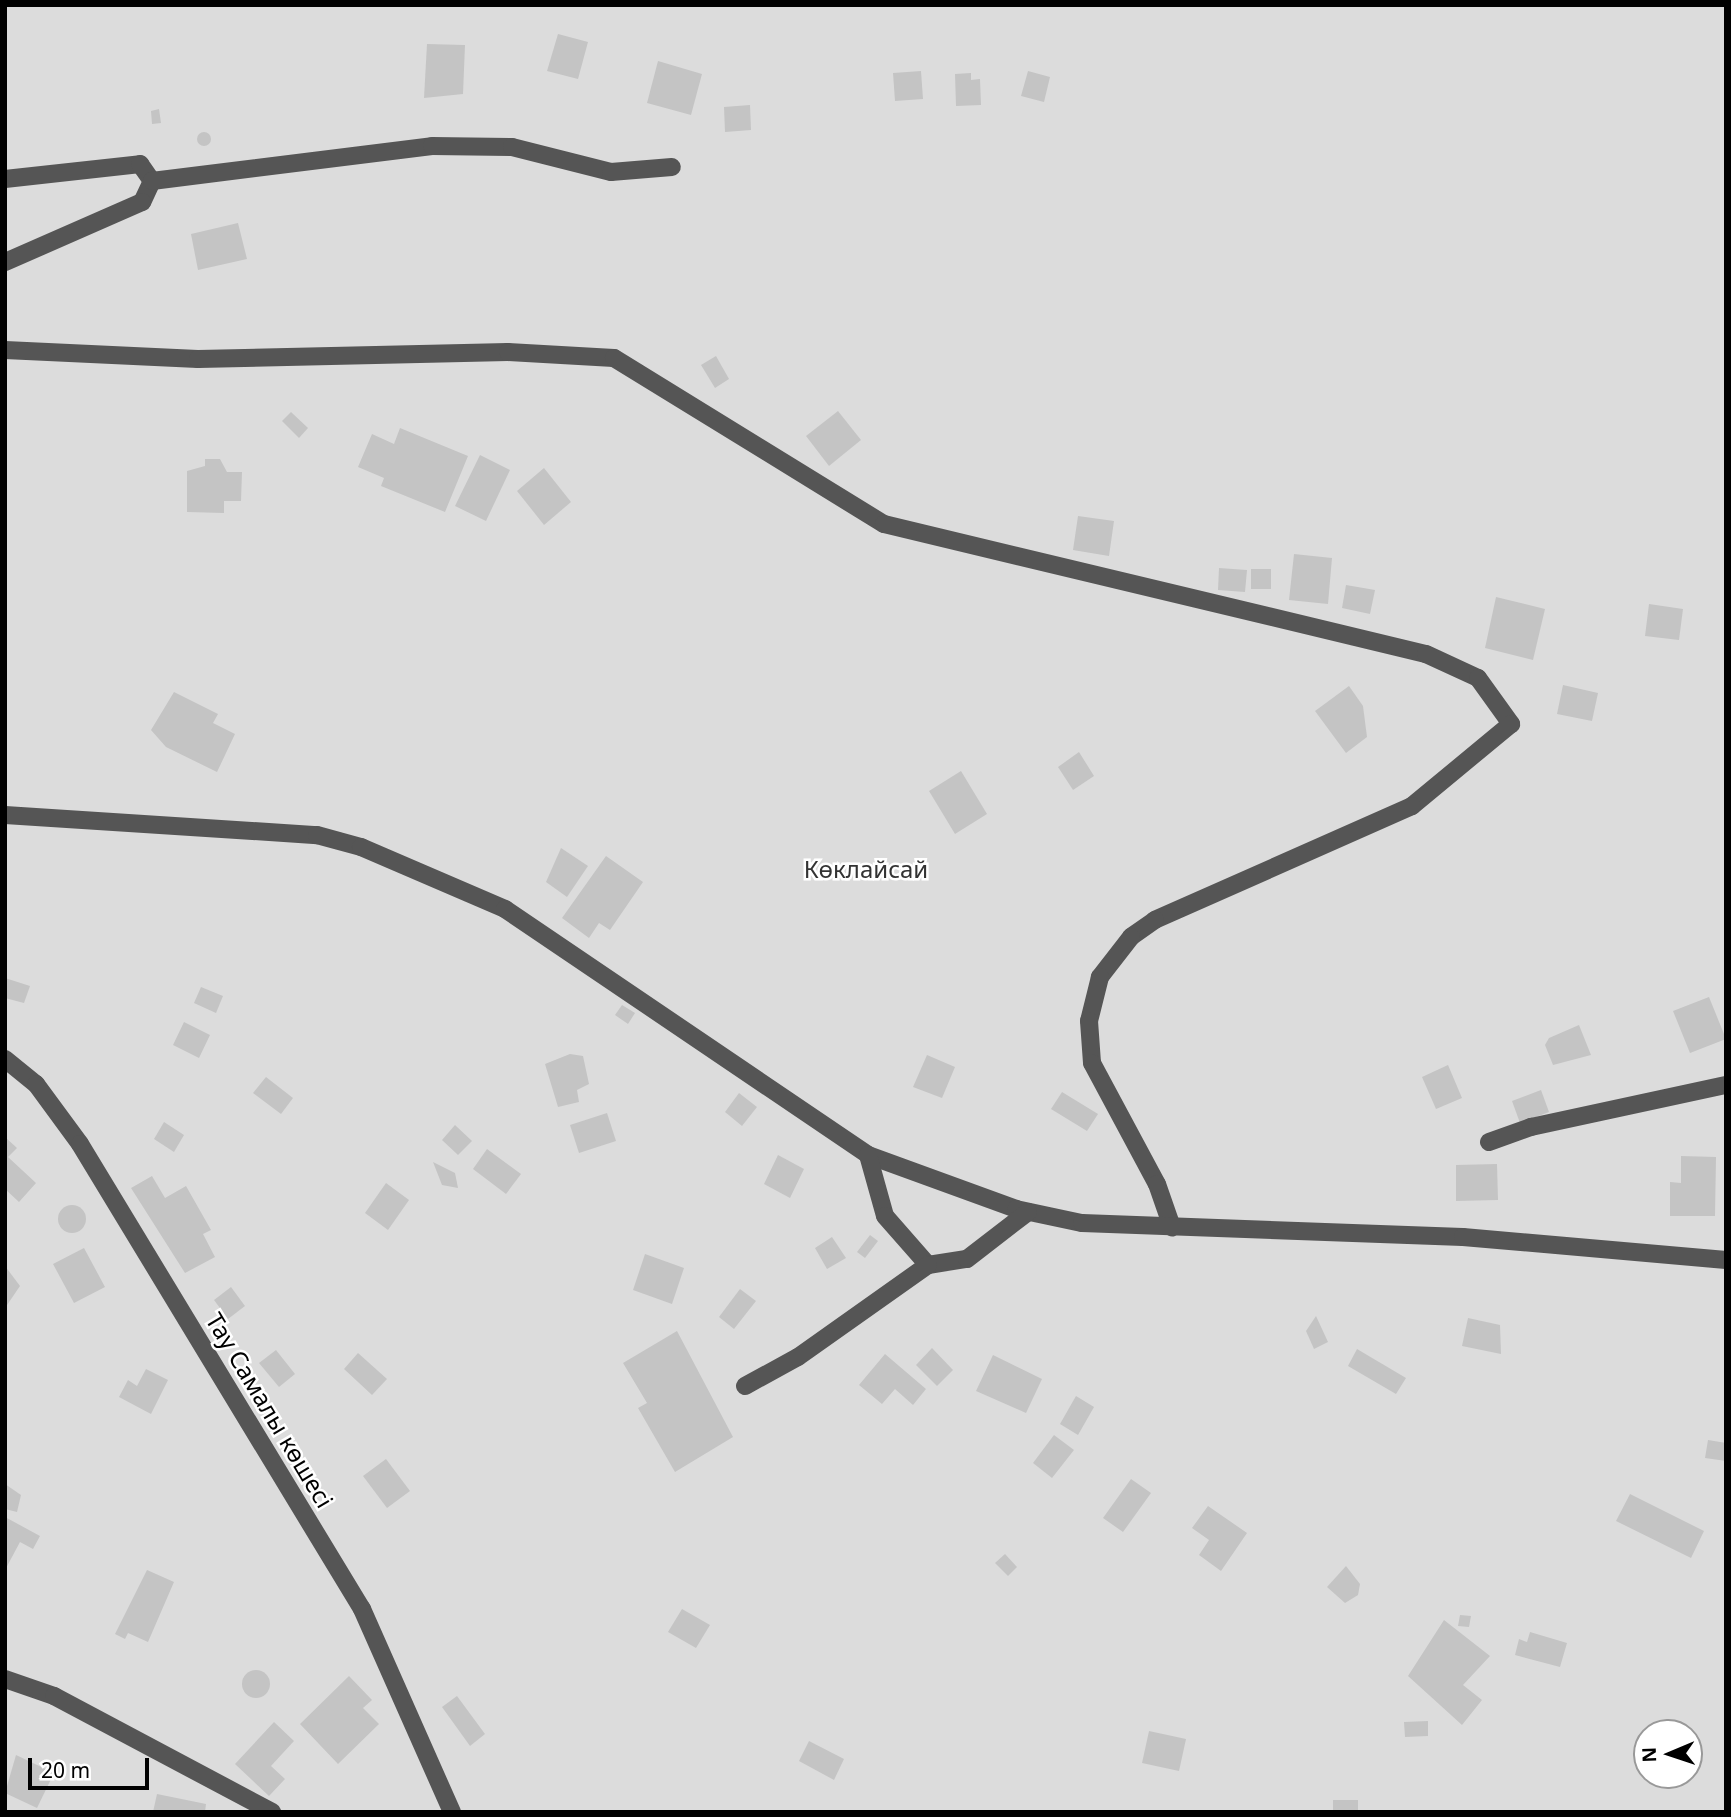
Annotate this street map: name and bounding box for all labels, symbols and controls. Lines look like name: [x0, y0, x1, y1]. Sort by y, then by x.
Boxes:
park label: Көклайсай: [804, 855, 928, 883]
street label: Тау Самалы көшесі: [200, 1307, 340, 1513]
north arrow: [1633, 1719, 1703, 1789]
scale bar: [32, 1744, 152, 1788]
text: N: [1636, 1746, 1662, 1763]
text: 20 m: [41, 1756, 90, 1784]

